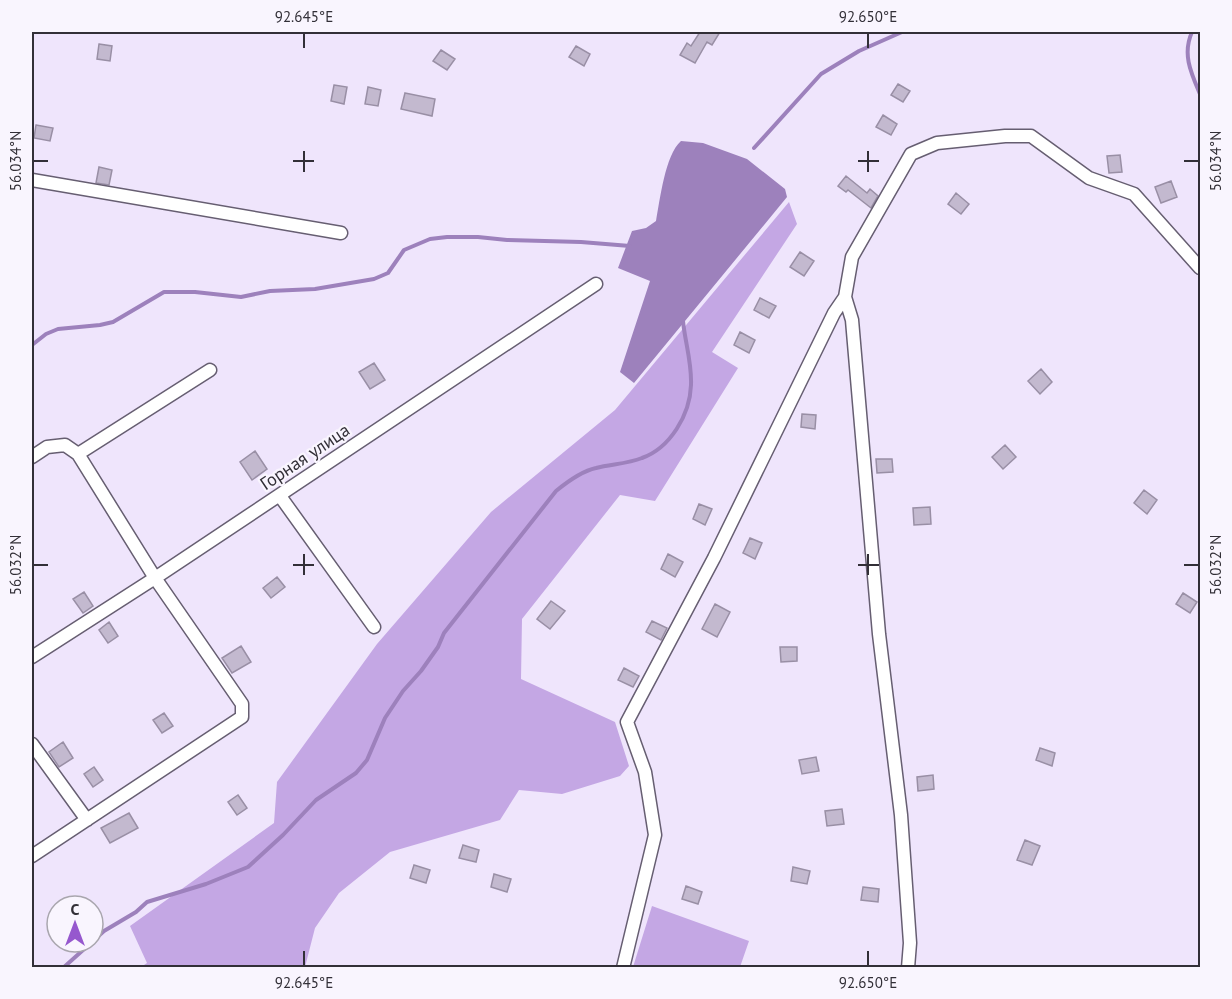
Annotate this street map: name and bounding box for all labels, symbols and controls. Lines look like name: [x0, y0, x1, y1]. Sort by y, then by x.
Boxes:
text: 92.645°E: [275, 7, 333, 26]
text: 92.650°E: [839, 7, 897, 26]
text: 56.034°N: [6, 131, 25, 191]
text: 56.034°N: [1206, 131, 1225, 191]
street label: Горная улица: [256, 418, 354, 495]
text: 56.032°N: [6, 535, 25, 595]
text: 56.032°N: [1206, 535, 1225, 595]
north arrow: [45, 894, 105, 954]
text: С: [71, 899, 80, 919]
text: 92.645°E: [275, 973, 333, 992]
text: 92.650°E: [839, 973, 897, 992]

